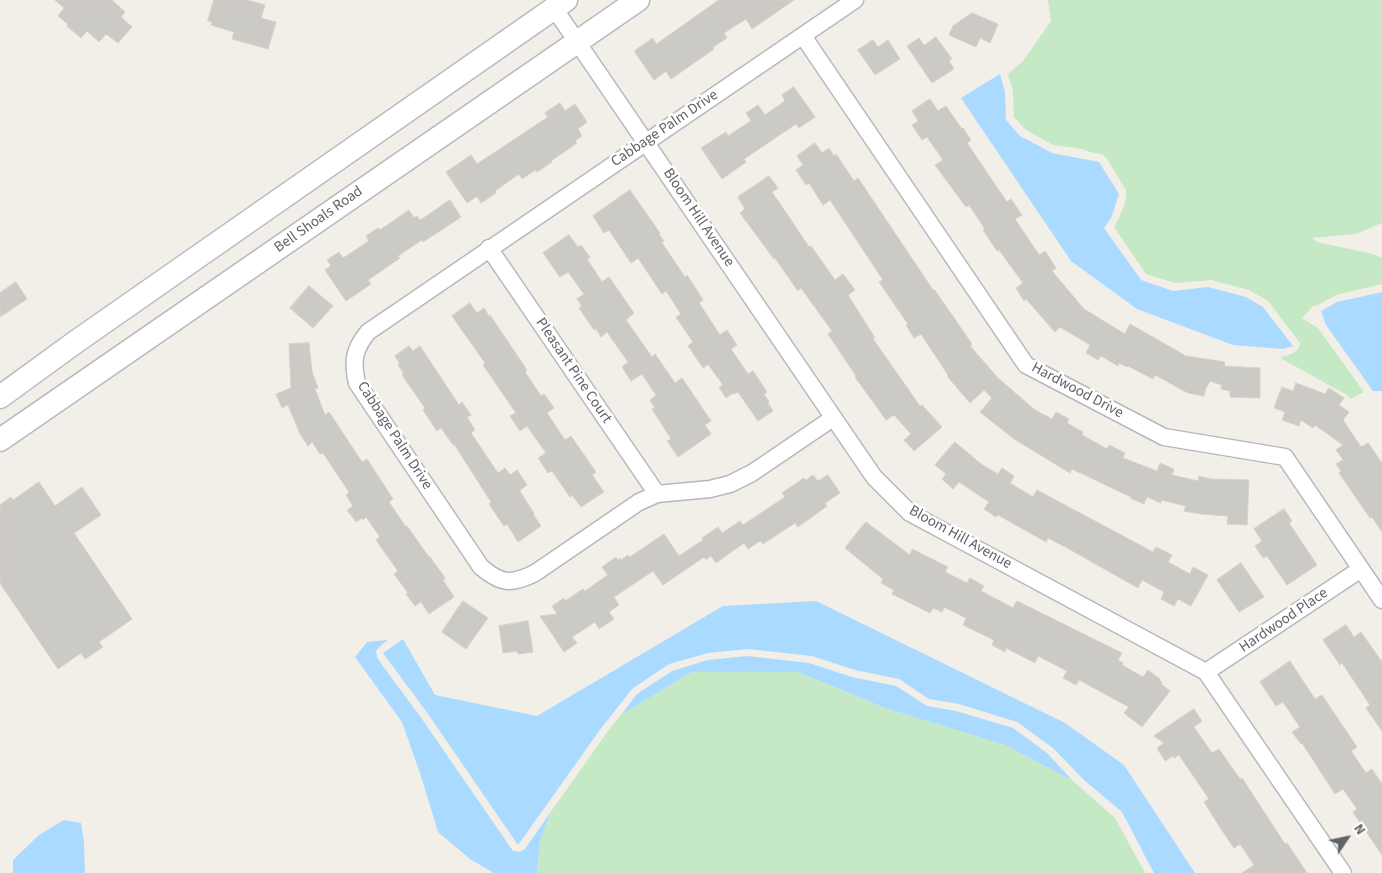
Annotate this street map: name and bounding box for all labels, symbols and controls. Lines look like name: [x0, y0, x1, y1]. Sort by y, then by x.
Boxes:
street label: Cabbage Palm Drive: [608, 87, 722, 171]
street label: Bloom Hill Avenue: [658, 165, 738, 271]
street label: Bell Shoals Road: [271, 183, 367, 257]
street label: Pleasant Pine Court: [531, 315, 615, 427]
street label: Hardwood Drive: [1028, 359, 1126, 423]
street label: Cabbage Palm Drive: [352, 379, 436, 493]
street label: Bloom Hill Avenue: [905, 502, 1015, 574]
street label: Hardwood Place: [1236, 585, 1332, 657]
north arrow: [1322, 813, 1372, 863]
text: N: [1349, 820, 1370, 839]

